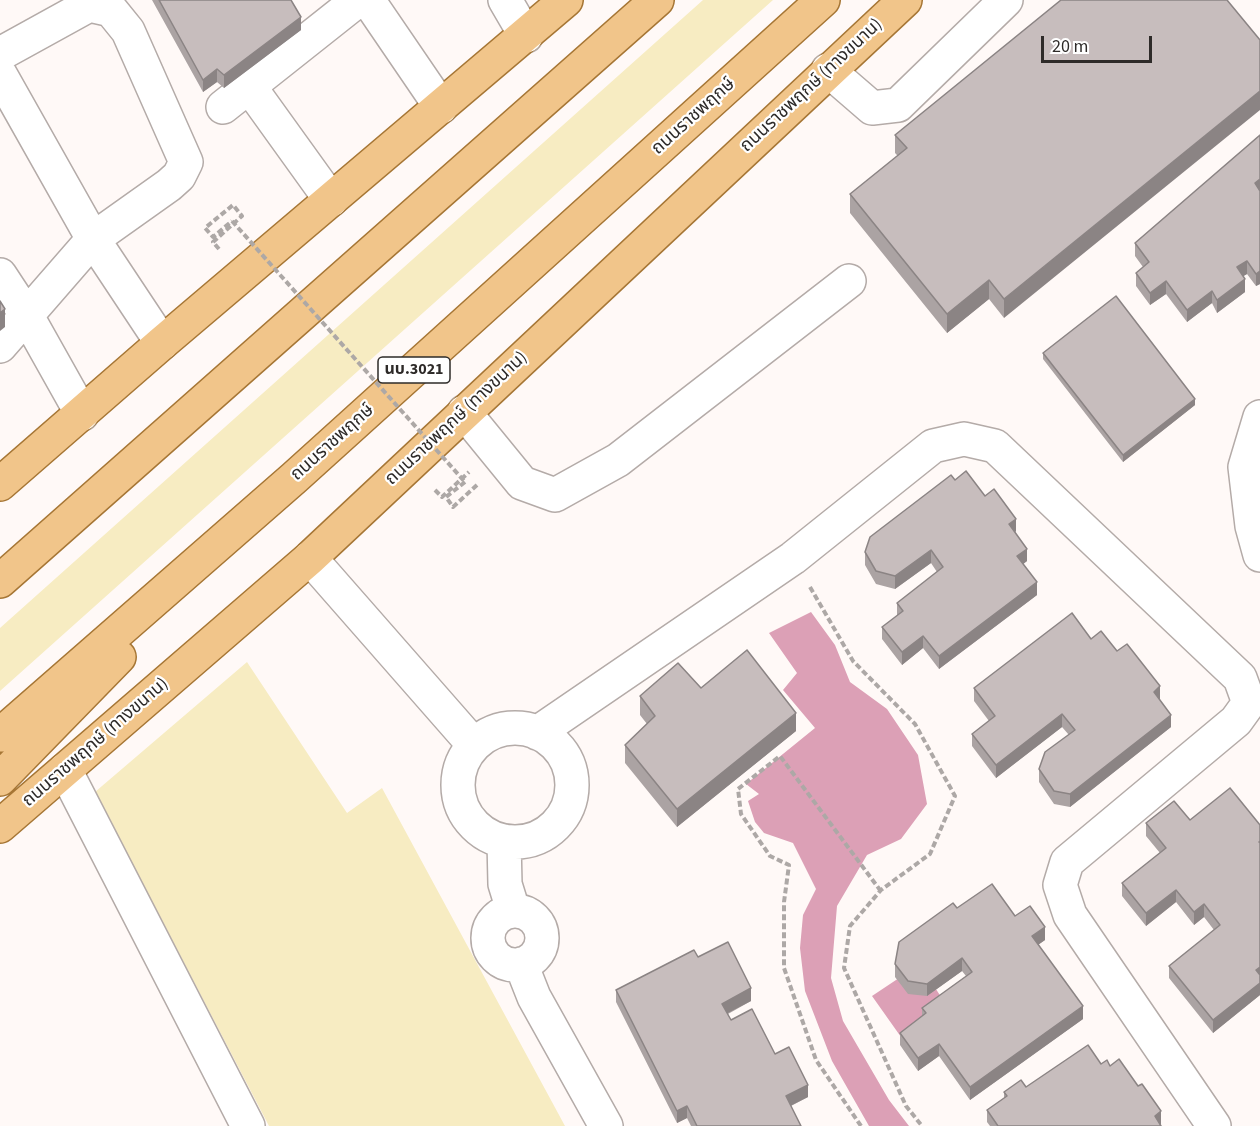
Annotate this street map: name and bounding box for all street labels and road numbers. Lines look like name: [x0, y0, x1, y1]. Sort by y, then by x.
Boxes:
street label: ถนนราชพฤกษ์ (ทางขนาน): [737, 15, 887, 157]
street label: ถนนราชพฤกษ์: [648, 74, 740, 160]
street label: ถนนราชพฤกษ์ (ทางขนาน): [382, 348, 532, 490]
road number: นบ.3021: [378, 357, 450, 383]
street label: ถนนราชพฤกษ์: [287, 400, 379, 486]
street label: ถนนราชพฤกษ์ (ทางขนาน): [19, 674, 173, 812]

